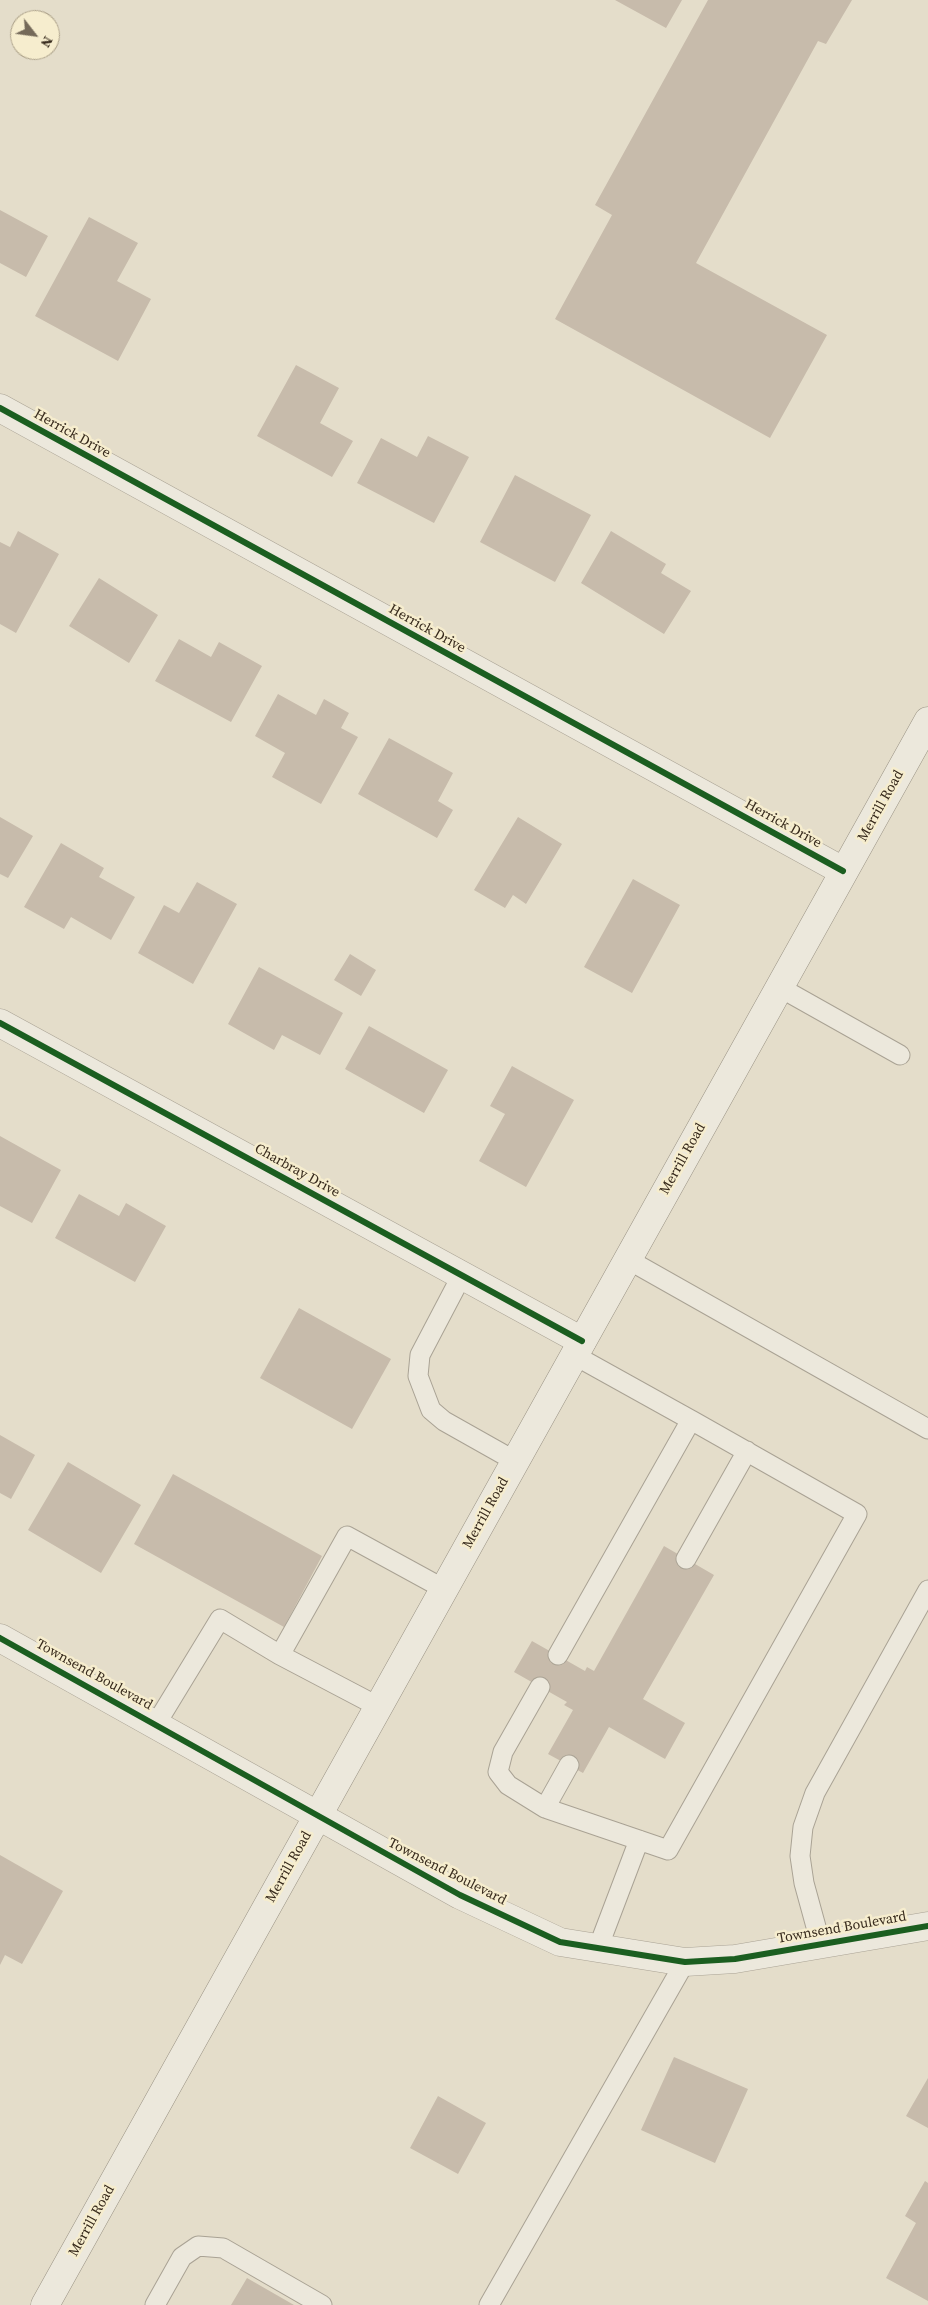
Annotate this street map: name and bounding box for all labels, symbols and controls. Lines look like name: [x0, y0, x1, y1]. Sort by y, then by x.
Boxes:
north arrow: [10, 10, 60, 60]
text: N: [36, 33, 58, 51]
street label: Herrick Drive: [31, 406, 113, 462]
street label: Herrick Drive: [386, 601, 468, 657]
street label: Merrill Road: [855, 767, 907, 845]
street label: Herrick Drive: [742, 796, 824, 852]
street label: Merrill Road: [657, 1120, 709, 1198]
street label: Charbray Drive: [251, 1141, 343, 1201]
street label: Merrill Road: [460, 1474, 512, 1552]
street label: Townsend Boulevard: [33, 1636, 155, 1714]
street label: Merrill Road: [263, 1828, 315, 1906]
street label: Townsend Boulevard: [385, 1835, 509, 1909]
street label: Townsend Boulevard: [776, 1908, 908, 1948]
street label: Merrill Road: [66, 2182, 118, 2260]

